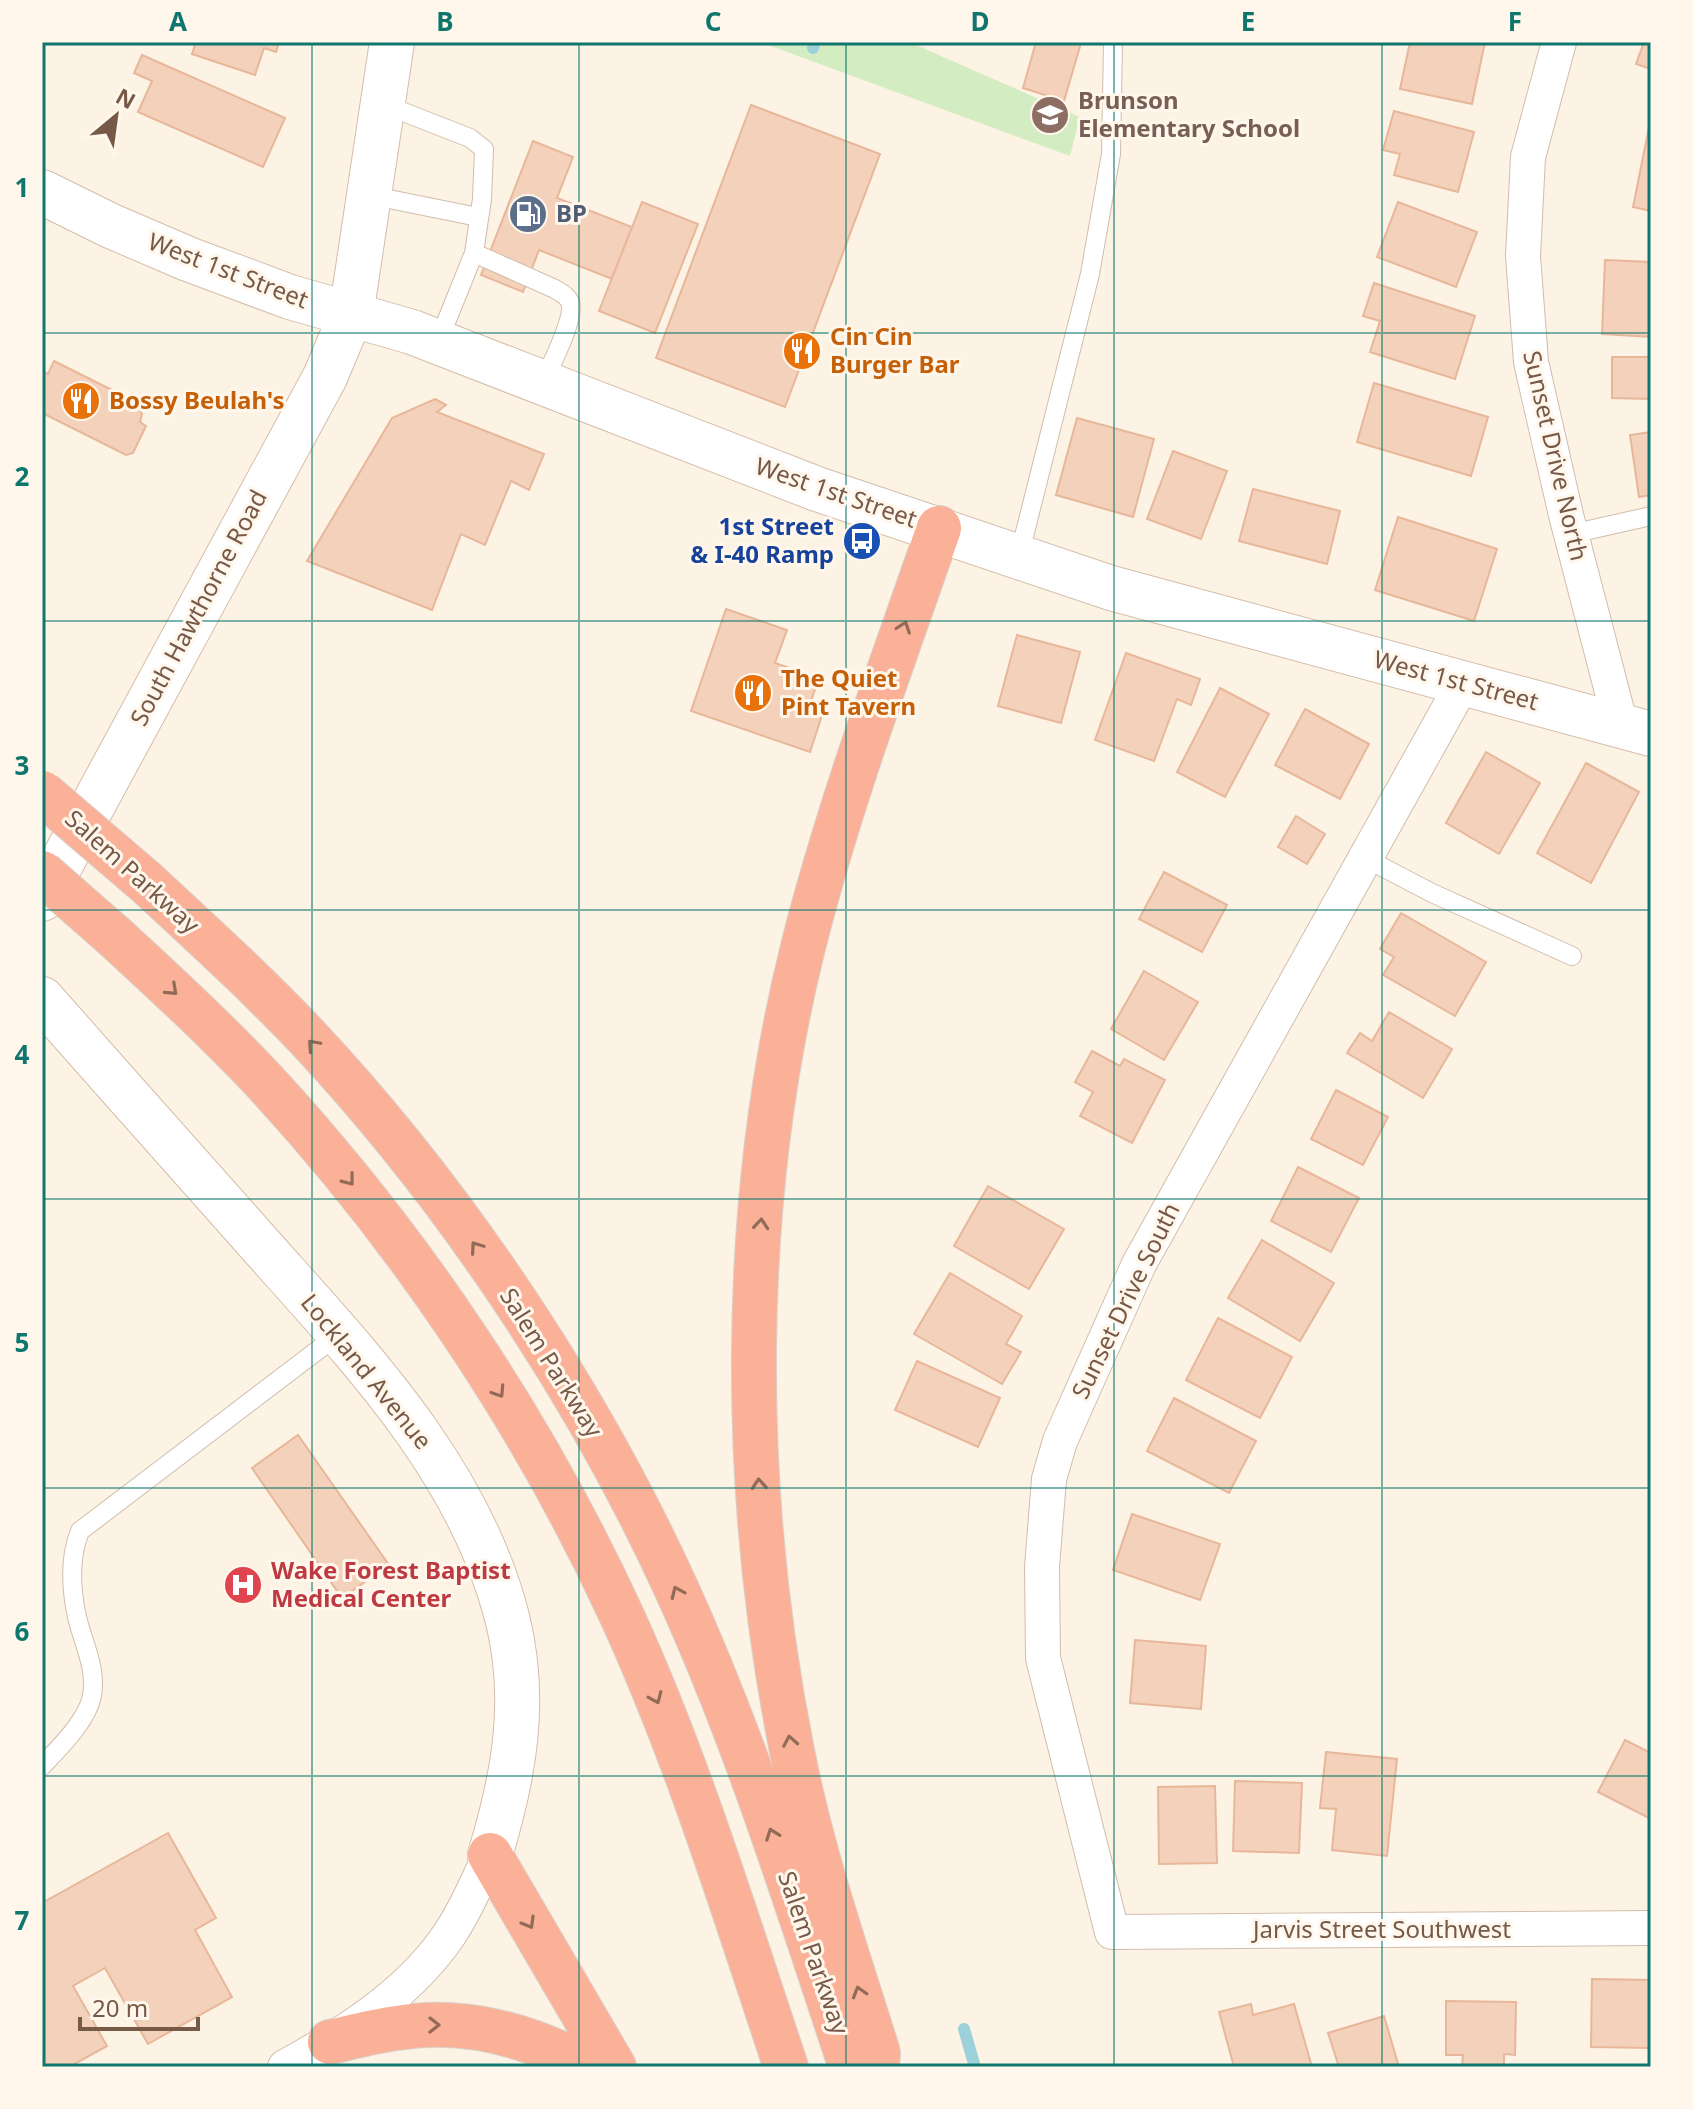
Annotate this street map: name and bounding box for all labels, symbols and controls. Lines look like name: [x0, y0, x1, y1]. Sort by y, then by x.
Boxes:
text: A: [169, 3, 187, 39]
text: B: [436, 3, 454, 39]
text: C: [705, 3, 721, 39]
text: D: [970, 3, 990, 39]
text: E: [1241, 3, 1255, 39]
text: F: [1508, 3, 1522, 39]
north arrow: [76, 76, 156, 156]
text: N: [111, 80, 141, 115]
place label: Brunson Elementary School: [1078, 83, 1300, 144]
school or university icon: Brunson Elementary School: [1029, 94, 1071, 136]
text: 1: [15, 169, 29, 205]
fuel station icon: BP: [507, 193, 549, 235]
place label: BP: [556, 196, 587, 229]
street label: West 1st Street: [144, 224, 314, 315]
place label: Cin Cin Burger Bar: [830, 319, 960, 380]
restaurant icon: Cin Cin Burger Bar: [781, 330, 823, 372]
street label: Sunset Drive North: [1516, 347, 1597, 564]
restaurant icon: Bossy Beulah's: [60, 380, 102, 422]
place label: Bossy Beulah's: [109, 383, 285, 416]
street label: West 1st Street: [751, 448, 922, 535]
text: 2: [15, 458, 30, 494]
street label: South Hawthorne Road: [121, 484, 274, 731]
place label: 1st Street & I-40 Ramp: [690, 509, 834, 570]
bus stop icon: 1st Street & I-40 Ramp: [841, 520, 883, 562]
one-way arrow: [895, 621, 911, 635]
street label: West 1st Street: [1371, 642, 1543, 717]
place label: The Quiet Pint Tavern: [781, 661, 916, 722]
restaurant icon: The Quiet Pint Tavern: [732, 672, 774, 714]
text: 3: [15, 747, 29, 783]
street label: Salem Parkway: [59, 802, 208, 941]
one-way arrow: [163, 980, 178, 994]
text: 4: [15, 1036, 30, 1072]
one-way arrow: [309, 1039, 323, 1054]
one-way arrow: [340, 1171, 354, 1186]
street label: Sunset Drive South: [1063, 1197, 1186, 1404]
one-way arrow: [752, 1217, 769, 1230]
one-way arrow: [471, 1241, 486, 1255]
street label: Salem Parkway: [493, 1281, 612, 1444]
street label: Lockland Avenue: [294, 1286, 440, 1456]
text: 5: [15, 1324, 29, 1360]
one-way arrow: [490, 1383, 505, 1398]
one-way arrow: [751, 1477, 768, 1490]
place label: Wake Forest Baptist Medical Center: [271, 1553, 511, 1614]
hospital icon: Wake Forest Baptist Medical Center: [222, 1564, 264, 1606]
one-way arrow: [671, 1586, 687, 1600]
text: 6: [15, 1613, 30, 1649]
one-way arrow: [647, 1690, 663, 1704]
one-way arrow: [783, 1735, 800, 1748]
one-way arrow: [766, 1828, 782, 1842]
street label: Salem Parkway: [771, 1867, 858, 2039]
text: 7: [15, 1902, 30, 1938]
street label: Jarvis Street Southwest: [1251, 1912, 1511, 1945]
one-way arrow: [519, 1914, 535, 1929]
scale bar: [80, 1981, 198, 2031]
one-way arrow: [852, 1986, 868, 1999]
text: 20 m: [92, 1991, 148, 2024]
one-way arrow: [428, 2016, 441, 2034]

